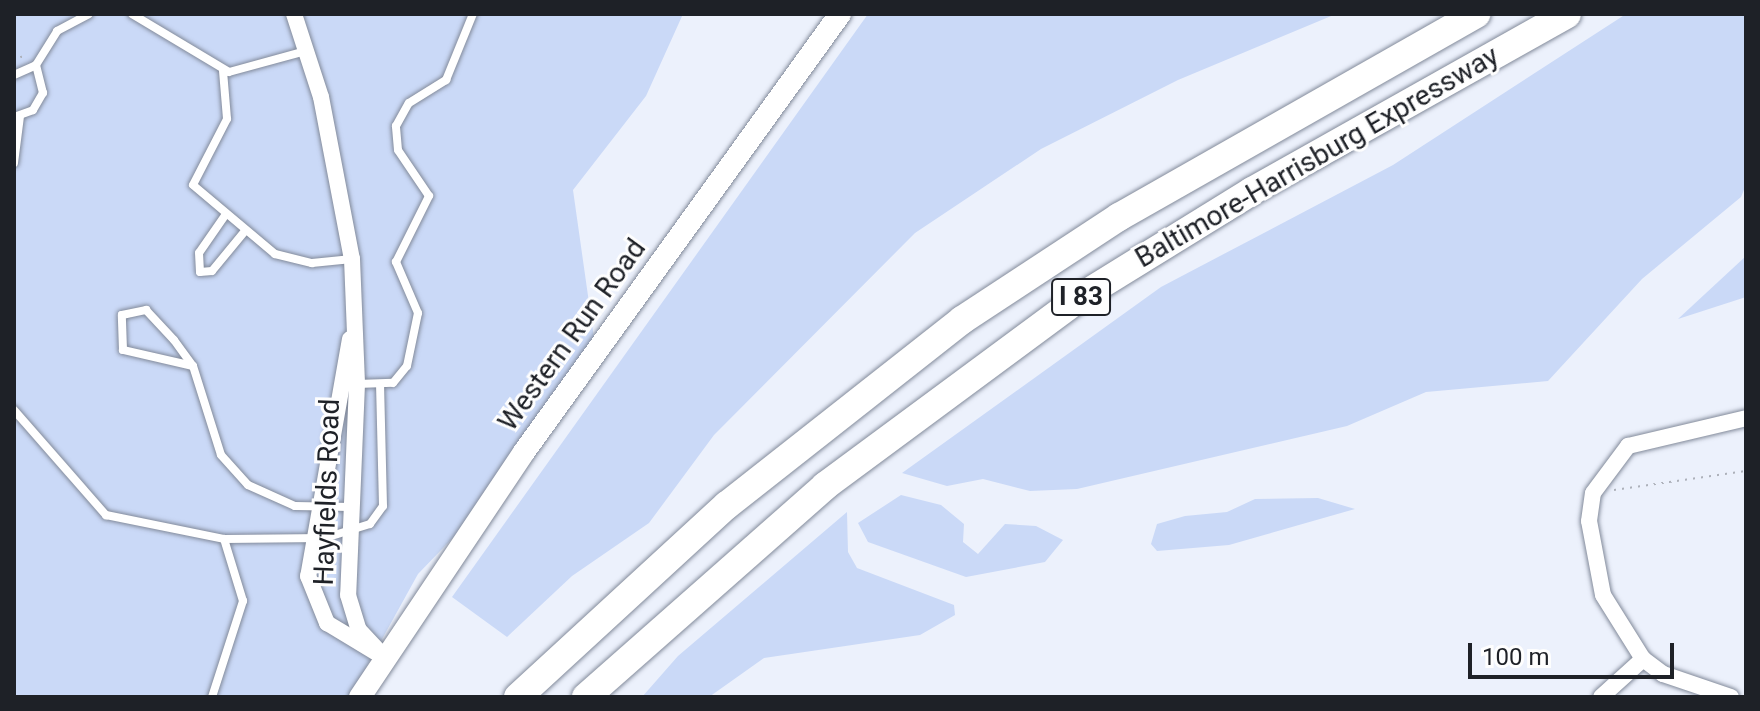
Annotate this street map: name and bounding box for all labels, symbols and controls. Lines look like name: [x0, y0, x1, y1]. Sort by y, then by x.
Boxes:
street label: Baltimore-Harrisburg Expressway: [1129, 39, 1505, 275]
street label: Western Run Road: [491, 233, 653, 437]
road number: I 83: [1051, 275, 1111, 319]
street label: Hayfields Road: [307, 398, 347, 586]
scale bar: [1472, 627, 1678, 677]
text: 100 m: [1482, 643, 1549, 671]

